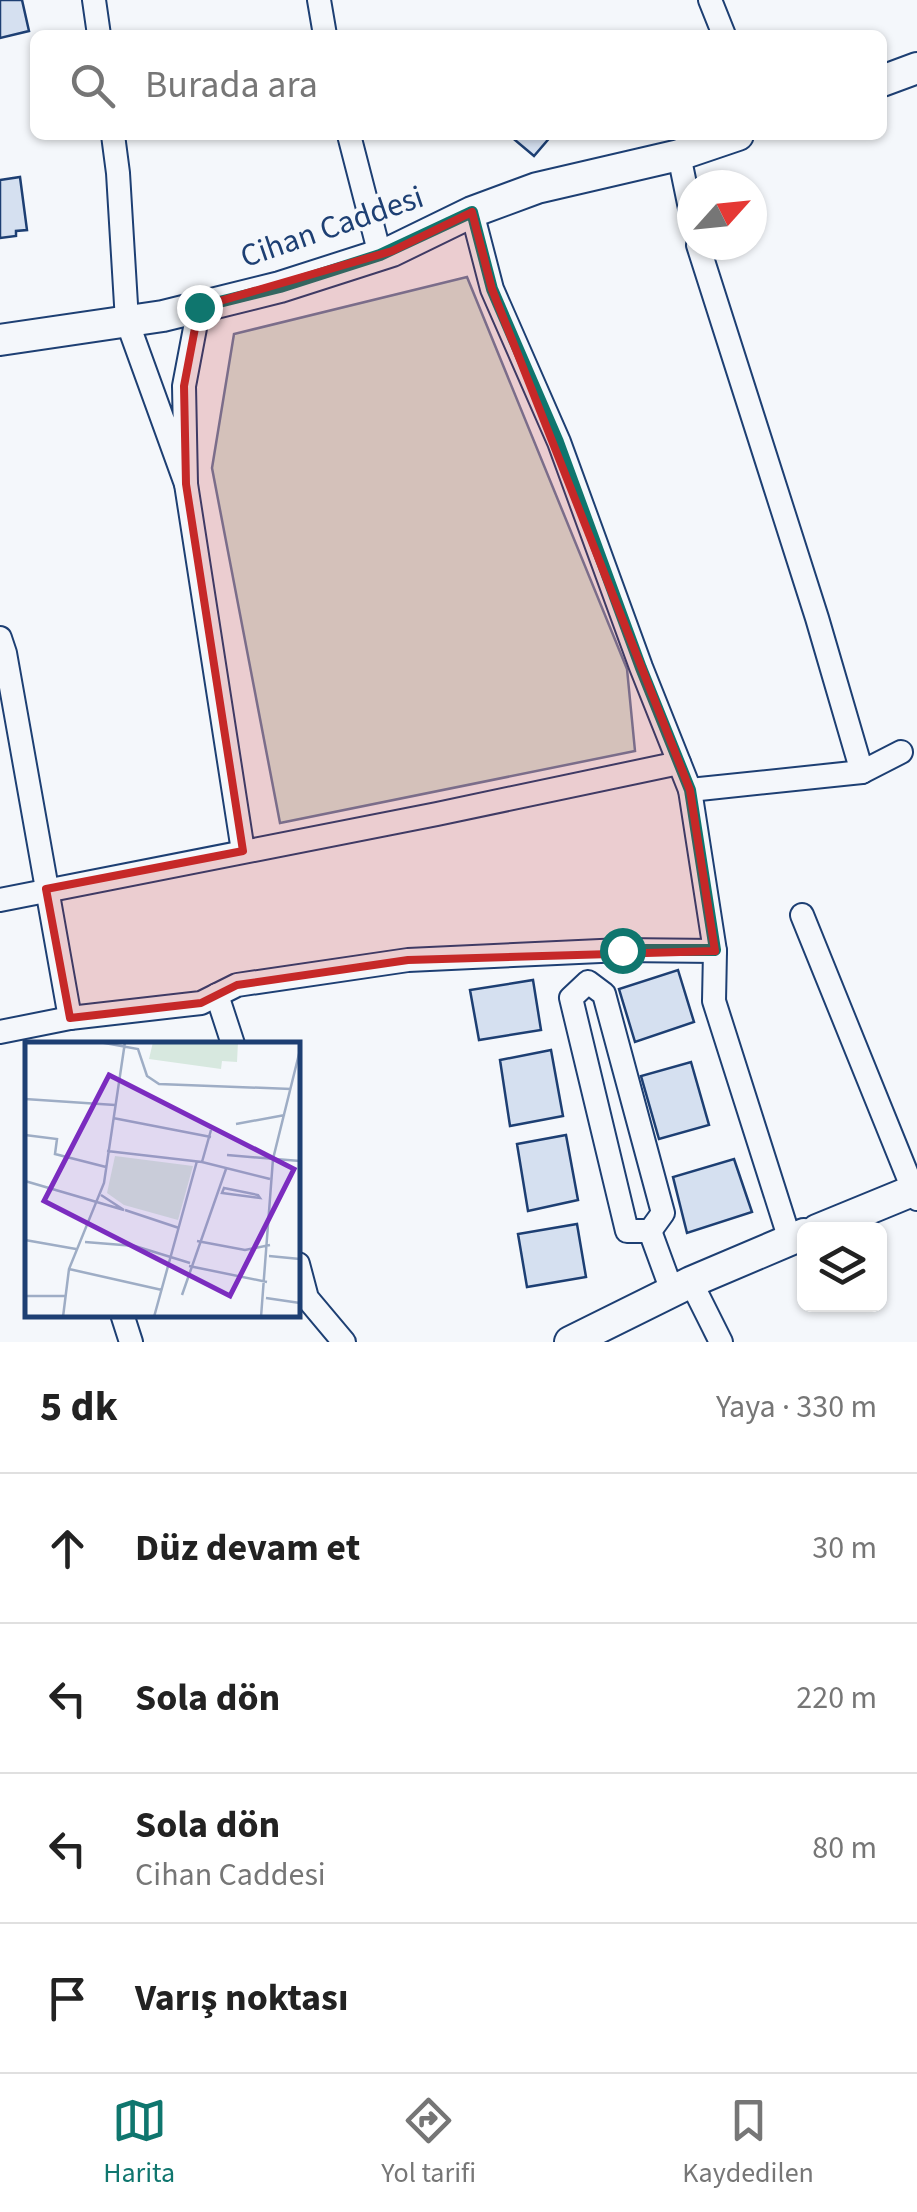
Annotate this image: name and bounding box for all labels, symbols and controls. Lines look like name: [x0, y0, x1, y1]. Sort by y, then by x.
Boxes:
search box: [30, 30, 887, 140]
icon: search: [65, 58, 120, 113]
text: Burada ara: [145, 58, 318, 112]
north arrow: [677, 170, 767, 260]
street label: Cihan Caddesi: [234, 174, 430, 280]
route end: [177, 285, 223, 331]
route start: [600, 928, 646, 974]
inset map: [25, 1042, 300, 1317]
map controls: [797, 1222, 887, 1312]
button: layers: [797, 1222, 887, 1312]
text: 5 dk: [40, 1377, 118, 1437]
text: Yaya · 330 m: [716, 1384, 877, 1430]
icon: ahead: [40, 1521, 95, 1576]
text: Düz devam et: [135, 1521, 360, 1575]
text: 30 m: [812, 1525, 877, 1571]
icon: left: [40, 1671, 95, 1726]
text: Sola dön: [135, 1671, 280, 1725]
text: 220 m: [796, 1675, 877, 1721]
text: Sola dön: [135, 1798, 280, 1852]
icon: left: [40, 1821, 95, 1876]
text: 80 m: [812, 1825, 877, 1871]
text: Cihan Caddesi: [135, 1852, 326, 1898]
icon: arrive: [40, 1971, 95, 2026]
text: Varış noktası: [135, 1971, 348, 2025]
tab: Harita: [103, 2093, 175, 2193]
tab: Yol tarifi: [381, 2093, 476, 2193]
tab: Kaydedilen: [682, 2093, 814, 2193]

